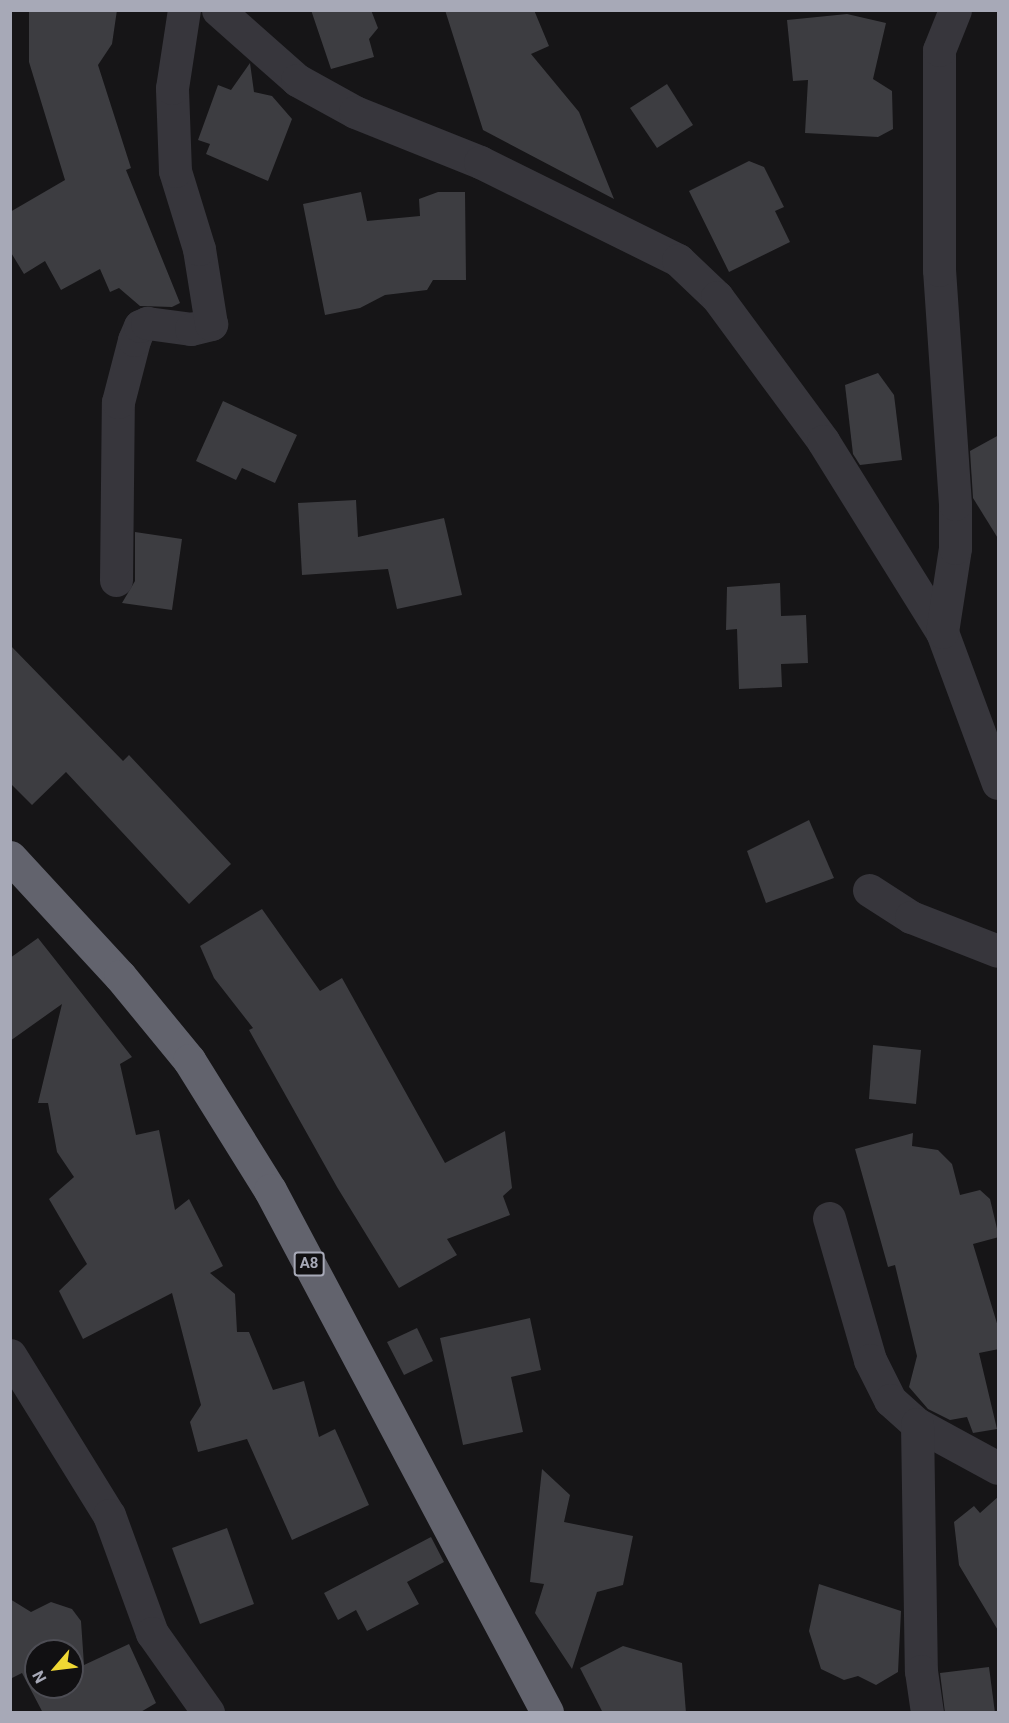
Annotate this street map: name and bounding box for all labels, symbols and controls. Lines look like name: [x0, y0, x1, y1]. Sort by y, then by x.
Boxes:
road number: A8: [292, 1252, 326, 1276]
north arrow: [24, 1639, 84, 1699]
text: N: [28, 1667, 50, 1686]

